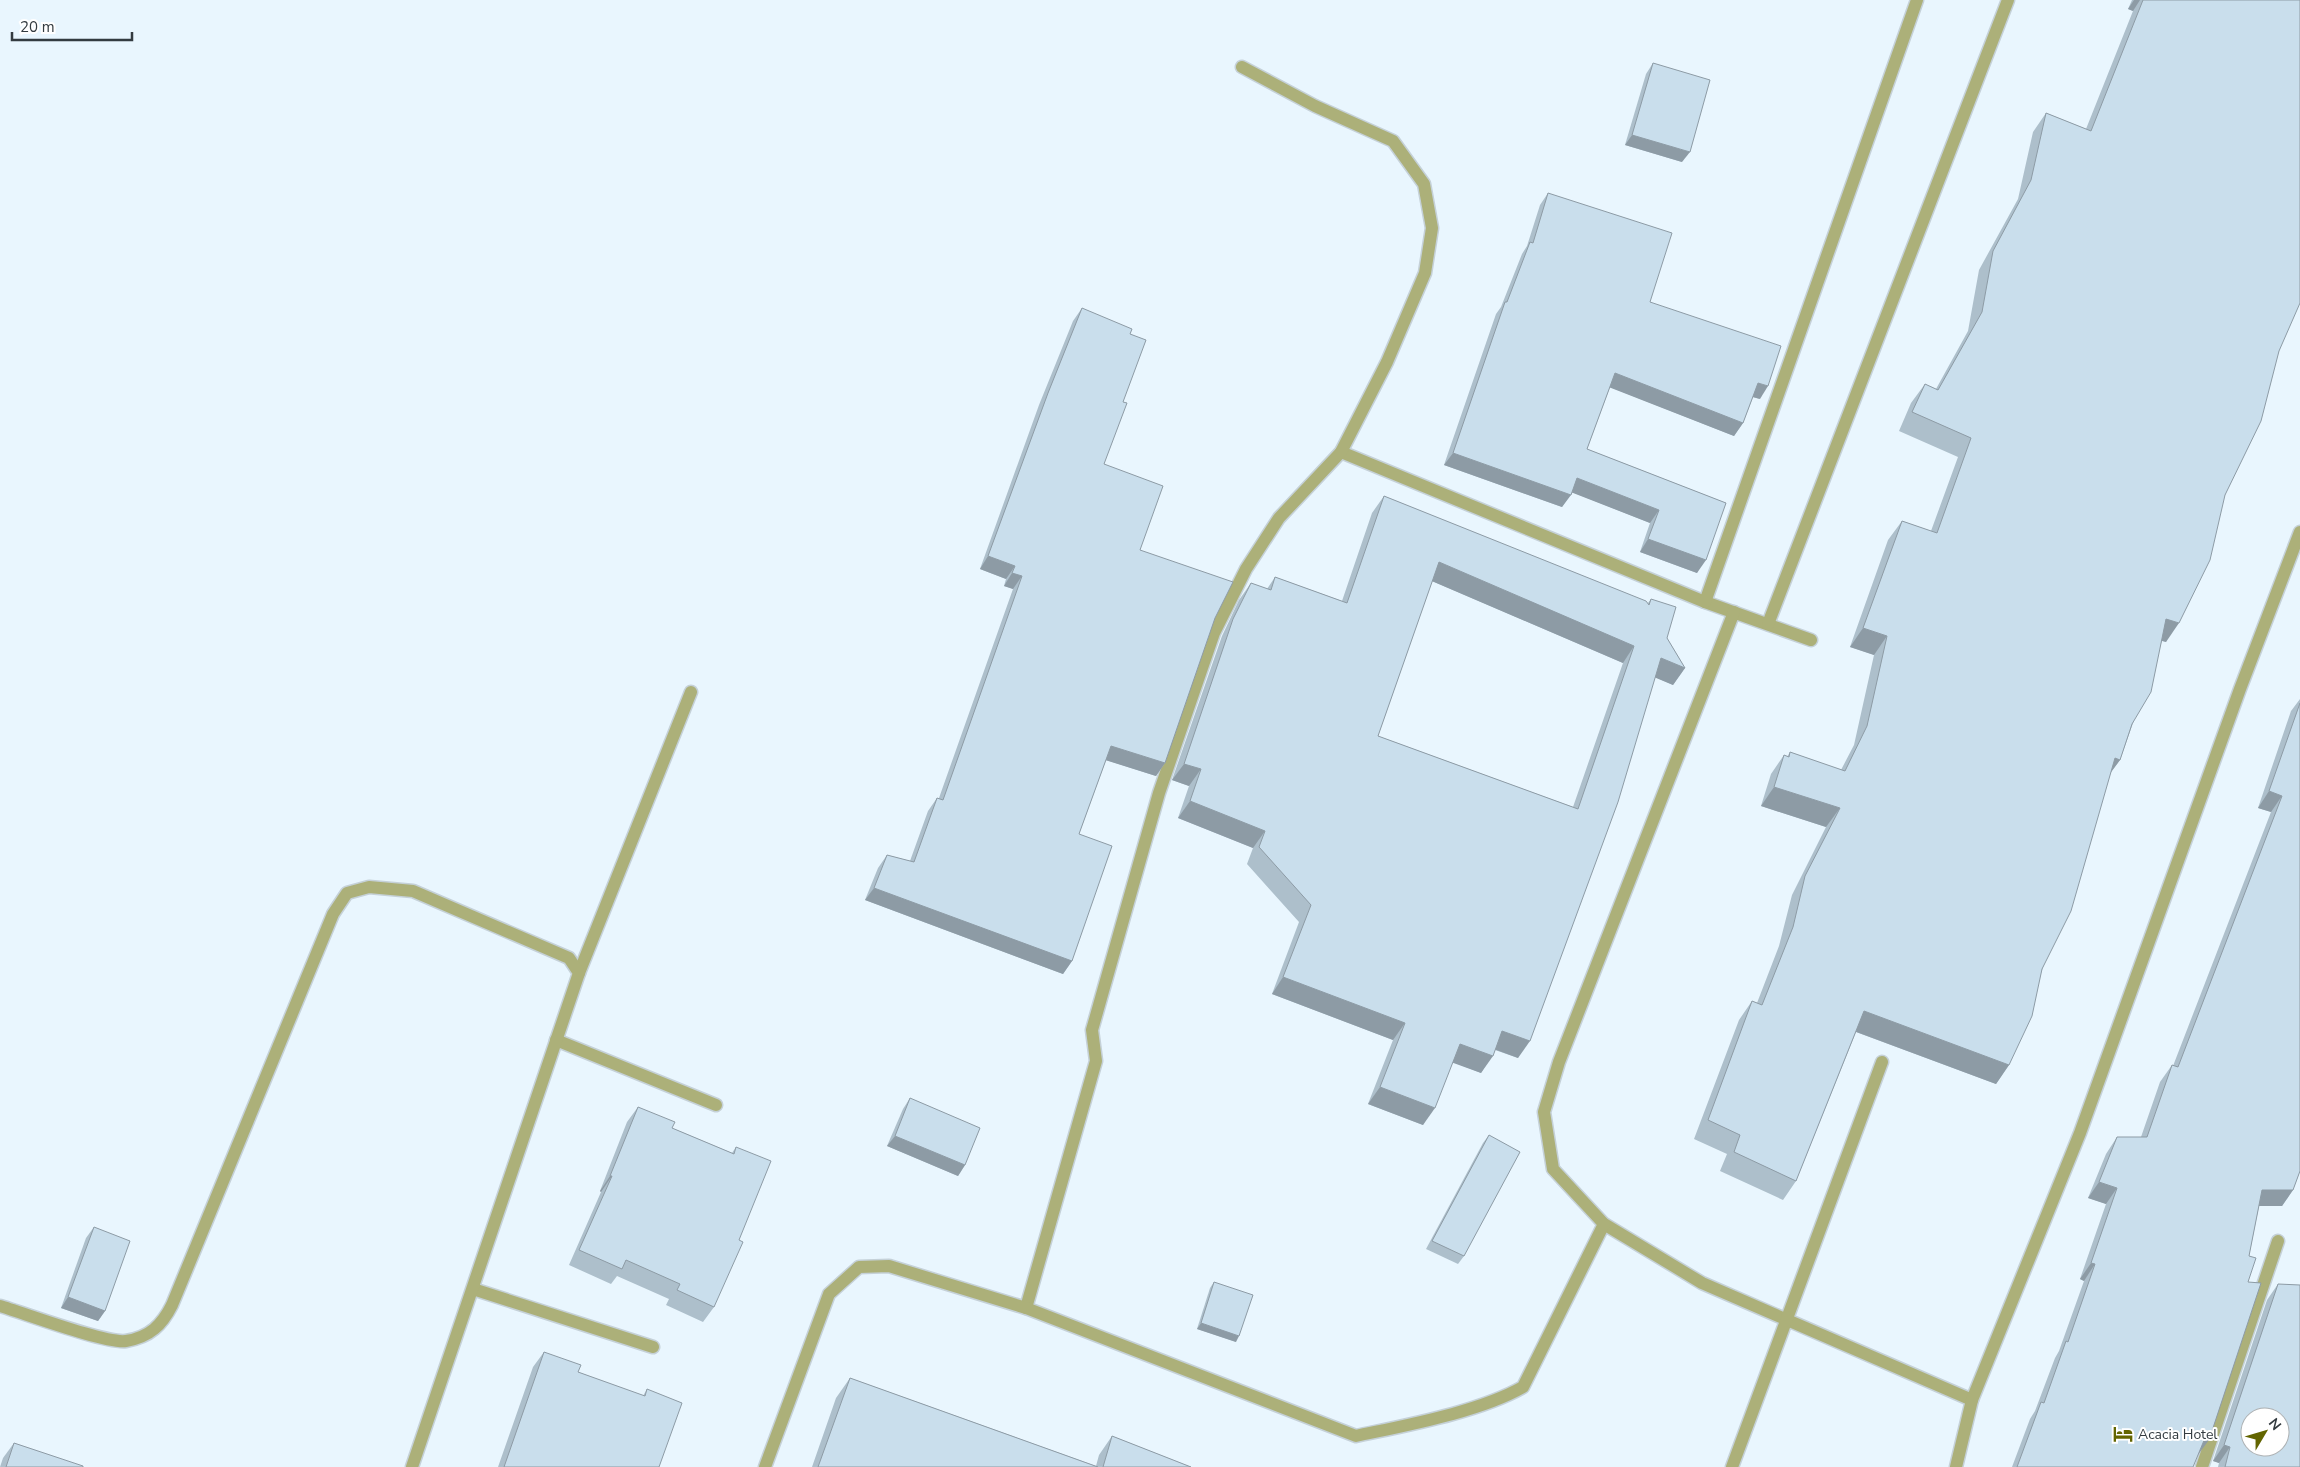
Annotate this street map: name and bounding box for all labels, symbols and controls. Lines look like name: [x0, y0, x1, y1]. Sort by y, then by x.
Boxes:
scale bar: [12, 10, 132, 42]
text: 20 m: [20, 17, 55, 37]
north arrow: [2240, 1407, 2290, 1457]
text: N: [2264, 1414, 2286, 1434]
hotel icon: Acacia Hotel: [2112, 1423, 2134, 1445]
place label: Acacia Hotel: [2138, 1425, 2218, 1444]

